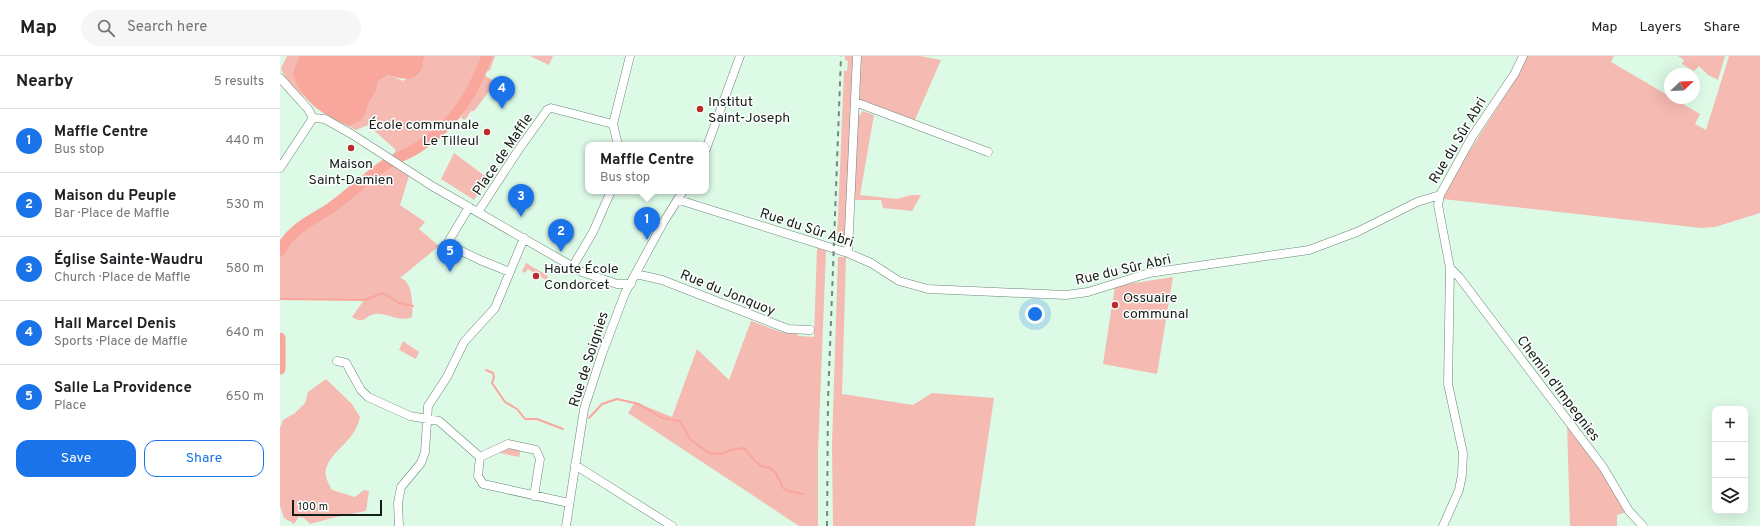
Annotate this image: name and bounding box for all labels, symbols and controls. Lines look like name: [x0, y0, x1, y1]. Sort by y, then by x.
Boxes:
search box: [81, 10, 361, 46]
text: Map: [20, 16, 57, 40]
icon: search: [95, 17, 117, 39]
text: Search here: [127, 18, 207, 37]
text: Map: [1591, 19, 1617, 36]
text: Layers: [1639, 19, 1681, 36]
text: Share: [1703, 19, 1740, 36]
north arrow: [1664, 68, 1700, 104]
text: Nearby: [16, 71, 73, 93]
text: 5 results: [214, 74, 264, 90]
pin: 4: [489, 76, 515, 109]
place label: Institut Saint-Joseph: [708, 94, 790, 127]
street label: Rue du Sûr Abri: [1426, 95, 1491, 187]
marker: Institut Saint-Joseph: [695, 104, 705, 114]
street label: Place de Maffle: [469, 110, 537, 199]
place label: École communale Le Tilleul: [368, 116, 479, 150]
text: Maffle Centre: [54, 123, 148, 142]
marker: École communale Le Tilleul: [482, 127, 492, 137]
text: 1: [26, 133, 32, 149]
text: 440 m: [225, 133, 264, 149]
text: Bus stop: [54, 142, 104, 158]
popup: [585, 142, 709, 194]
marker: Maison Saint-Damien: [346, 143, 356, 153]
text: Maffle Centre: [600, 151, 694, 170]
place label: Maison Saint-Damien: [309, 156, 393, 189]
text: Bus stop: [600, 170, 650, 186]
pin: 3: [508, 184, 534, 217]
text: Maison du Peuple: [54, 187, 176, 206]
text: 2: [25, 197, 33, 213]
text: 530 m: [226, 197, 264, 213]
street label: Rue du Sûr Abri: [758, 205, 856, 252]
text: Bar · Place de Maffle: [54, 206, 170, 222]
pin: 1: [634, 207, 660, 240]
pin: 2: [548, 219, 574, 252]
pin: 5: [437, 239, 463, 272]
text: Église Sainte-Waudru: [54, 251, 203, 270]
street label: Rue du Sûr Abri: [1074, 251, 1173, 290]
place label: Haute École Condorcet: [544, 260, 619, 294]
text: 3: [25, 261, 33, 277]
text: 580 m: [226, 261, 264, 277]
street label: Rue du Jonquoy: [677, 267, 777, 320]
text: Church · Place de Maffle: [54, 270, 191, 286]
marker: Haute École Condorcet: [531, 271, 541, 281]
place label: Ossuaire communal: [1123, 290, 1189, 323]
marker: Ossuaire communal: [1110, 300, 1120, 310]
your location: [1025, 304, 1045, 324]
street label: Rue de Soignies: [566, 310, 613, 409]
text: Hall Marcel Denis: [54, 315, 176, 334]
text: 4: [25, 325, 33, 341]
text: 640 m: [226, 325, 264, 341]
street label: Chemin d'Impegnies: [1513, 333, 1603, 445]
text: Sports · Place de Maffle: [54, 334, 187, 350]
text: Salle La Providence: [54, 379, 192, 398]
text: 5: [25, 389, 33, 405]
text: 650 m: [226, 389, 264, 405]
text: Place: [54, 398, 86, 414]
map controls: [1712, 406, 1748, 514]
button: +: [1712, 406, 1748, 442]
button: Save: [16, 440, 136, 477]
button: Share: [144, 440, 264, 477]
button: −: [1712, 442, 1748, 478]
button: layers: [1712, 478, 1748, 514]
scale bar: [292, 498, 382, 517]
text: 100 m: [298, 500, 328, 514]

